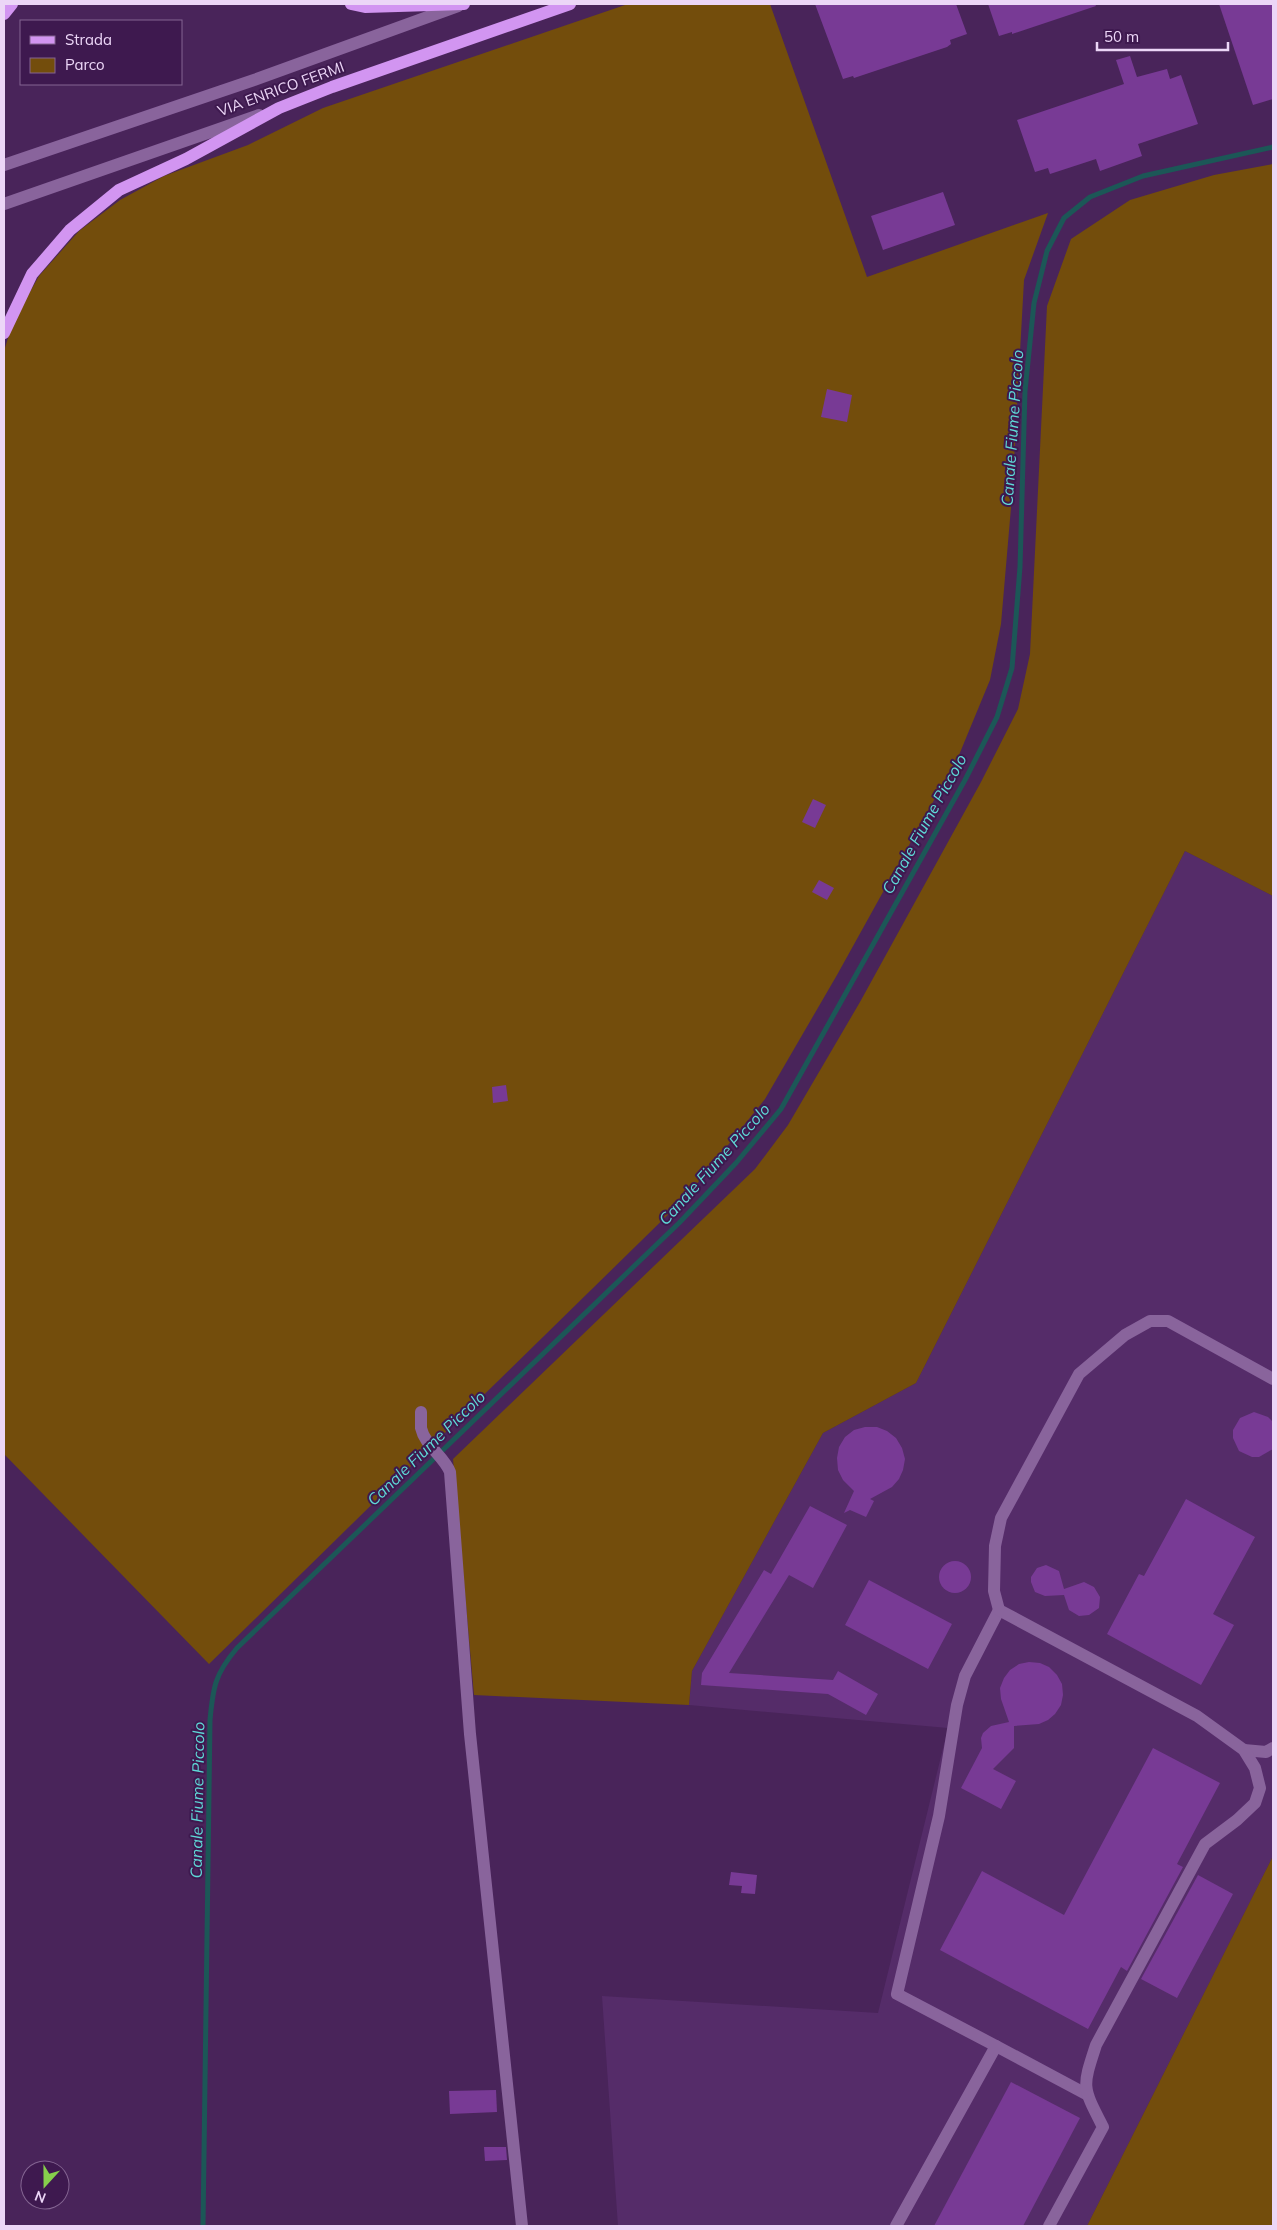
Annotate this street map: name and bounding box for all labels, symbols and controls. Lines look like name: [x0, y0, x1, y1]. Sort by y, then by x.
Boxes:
legend: [20, 20, 182, 85]
scale bar: [1097, 20, 1228, 52]
text: 50 m: [1104, 27, 1139, 46]
text: Strada: [65, 30, 112, 49]
text: Parco: [65, 55, 105, 74]
street label: VIA ENRICO FERMI: [215, 57, 347, 120]
water label: Canale Fiume Piccolo: [997, 349, 1027, 507]
water label: Canale Fiume Piccolo: [877, 751, 971, 897]
water label: Canale Fiume Piccolo: [654, 1099, 774, 1229]
water label: Canale Fiume Piccolo: [363, 1386, 489, 1510]
water label: Canale Fiume Piccolo: [186, 1721, 208, 1879]
north arrow: [20, 2160, 70, 2210]
text: N: [32, 2187, 49, 2207]

